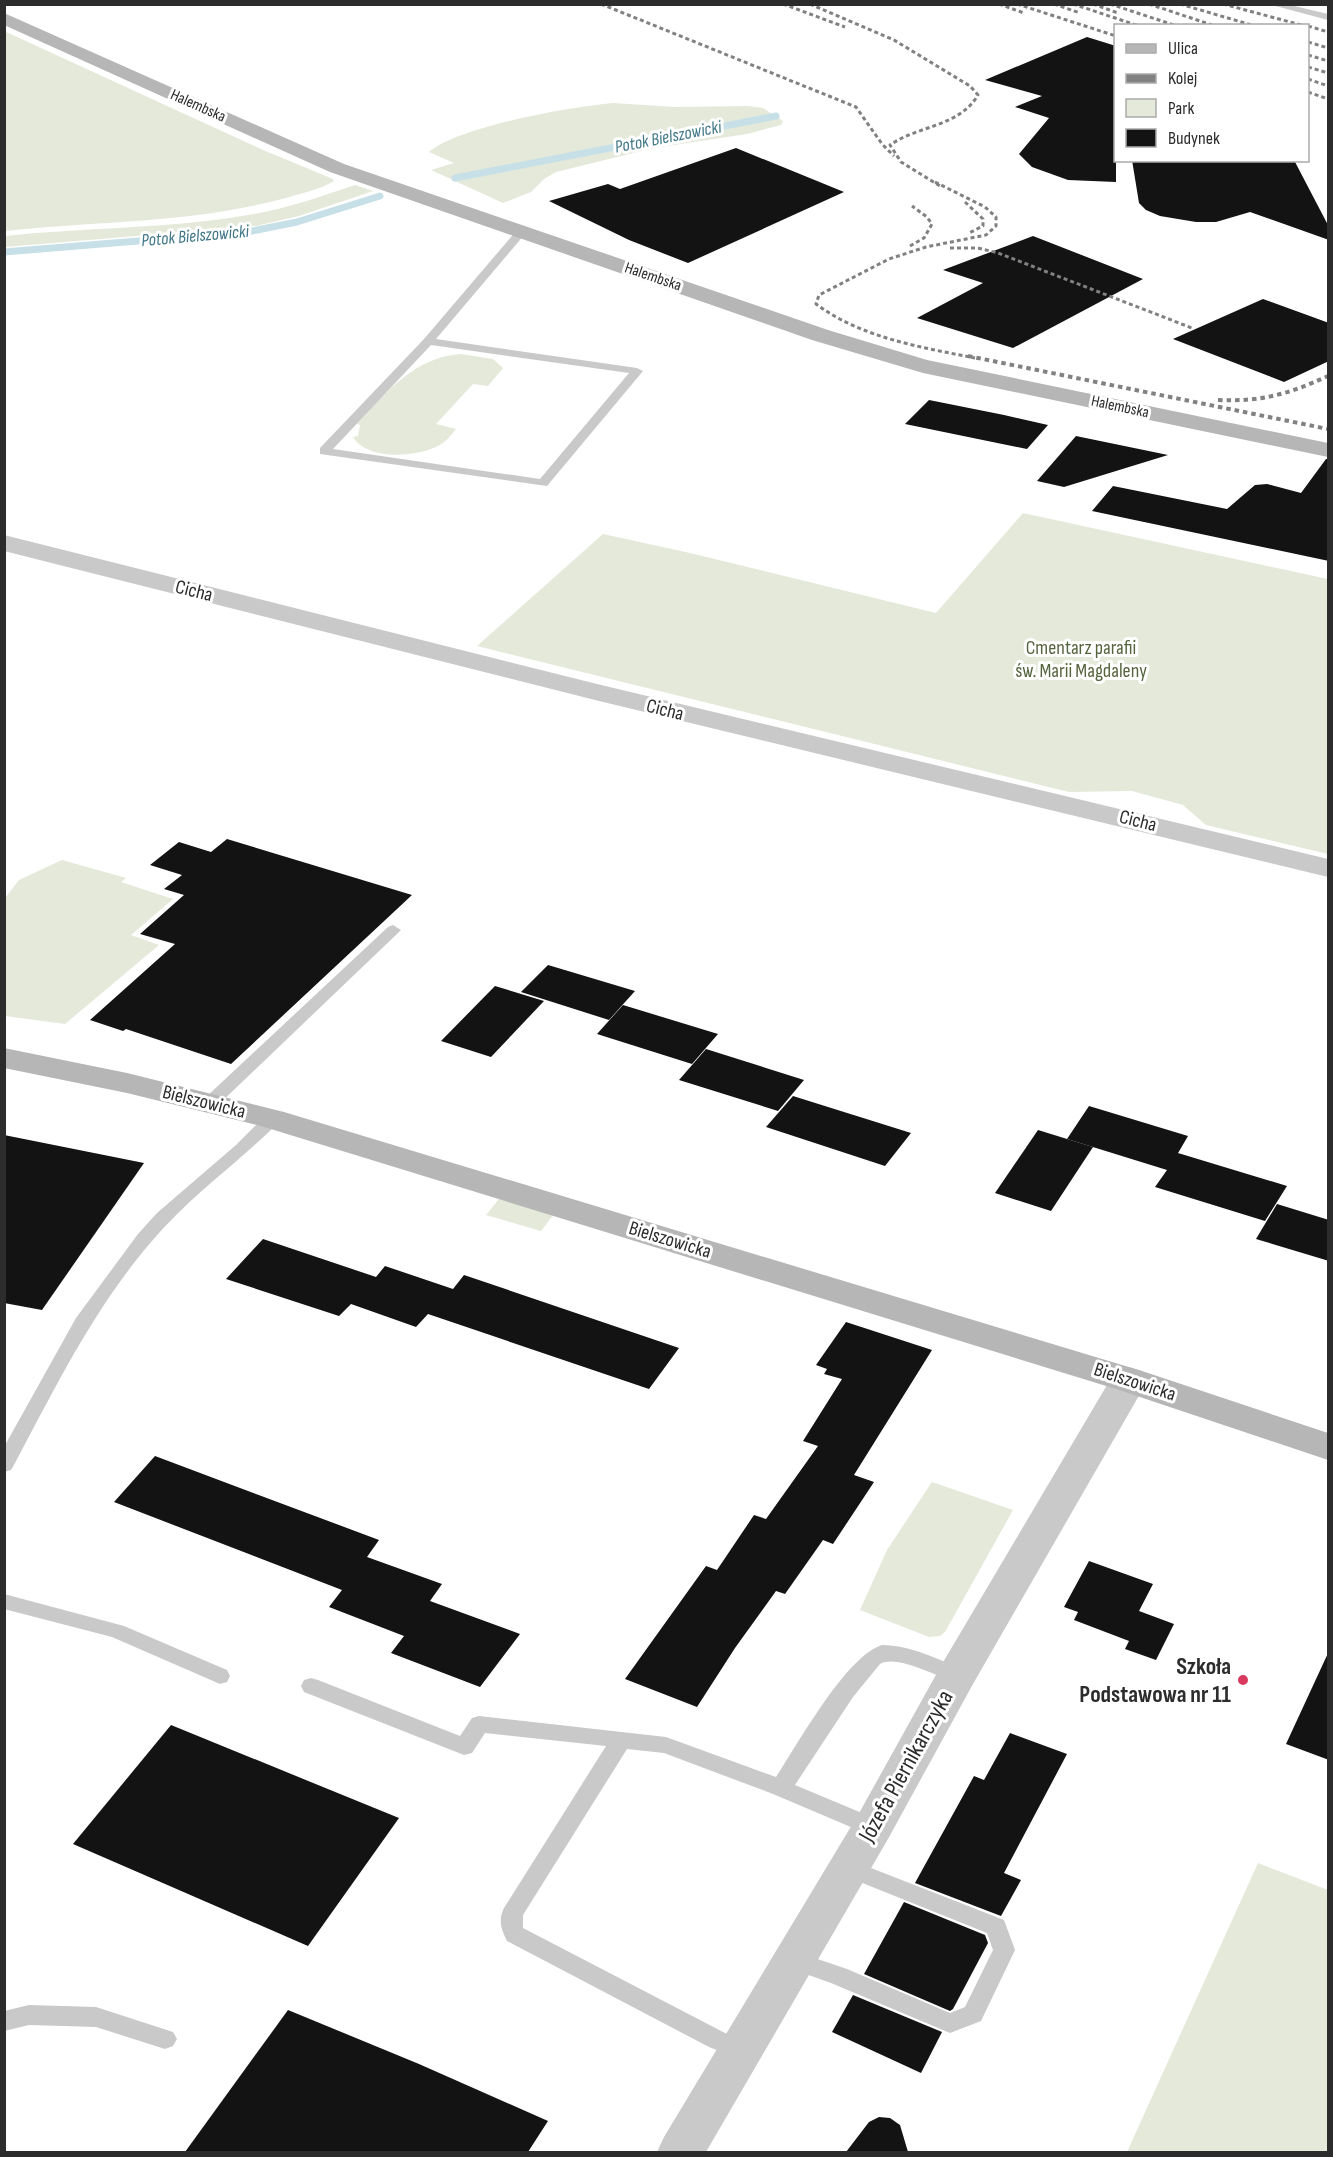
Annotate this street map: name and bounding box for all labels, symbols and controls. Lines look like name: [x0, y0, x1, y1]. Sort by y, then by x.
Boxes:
legend: [1114, 24, 1309, 162]
text: Ulica: [1168, 38, 1198, 59]
text: Kolej: [1168, 68, 1197, 89]
street label: Halembska: [167, 85, 229, 127]
text: Park: [1168, 98, 1194, 119]
water label: Potok Bielszowicki: [613, 116, 724, 158]
text: Budynek: [1168, 128, 1220, 149]
water label: Potok Bielszowicki: [140, 221, 250, 251]
street label: Halembska: [622, 258, 684, 296]
street label: Halembska: [1089, 392, 1151, 422]
street label: Cicha: [173, 575, 215, 607]
park label: Cmentarz parafii św. Marii Magdaleny: [1015, 636, 1147, 683]
street label: Cicha: [644, 694, 686, 726]
street label: Cicha: [1117, 805, 1159, 837]
street label: Bielszowicka: [160, 1080, 248, 1124]
street label: Bielszowicka: [626, 1216, 714, 1264]
street label: Bielszowicka: [1091, 1357, 1179, 1407]
place label: Szkoła Podstawowa nr 11: [1079, 1652, 1232, 1709]
marker: Szkoła Podstawowa nr 11: [1236, 1673, 1250, 1687]
street label: Józefa Piernikarczyka: [852, 1685, 960, 1848]

